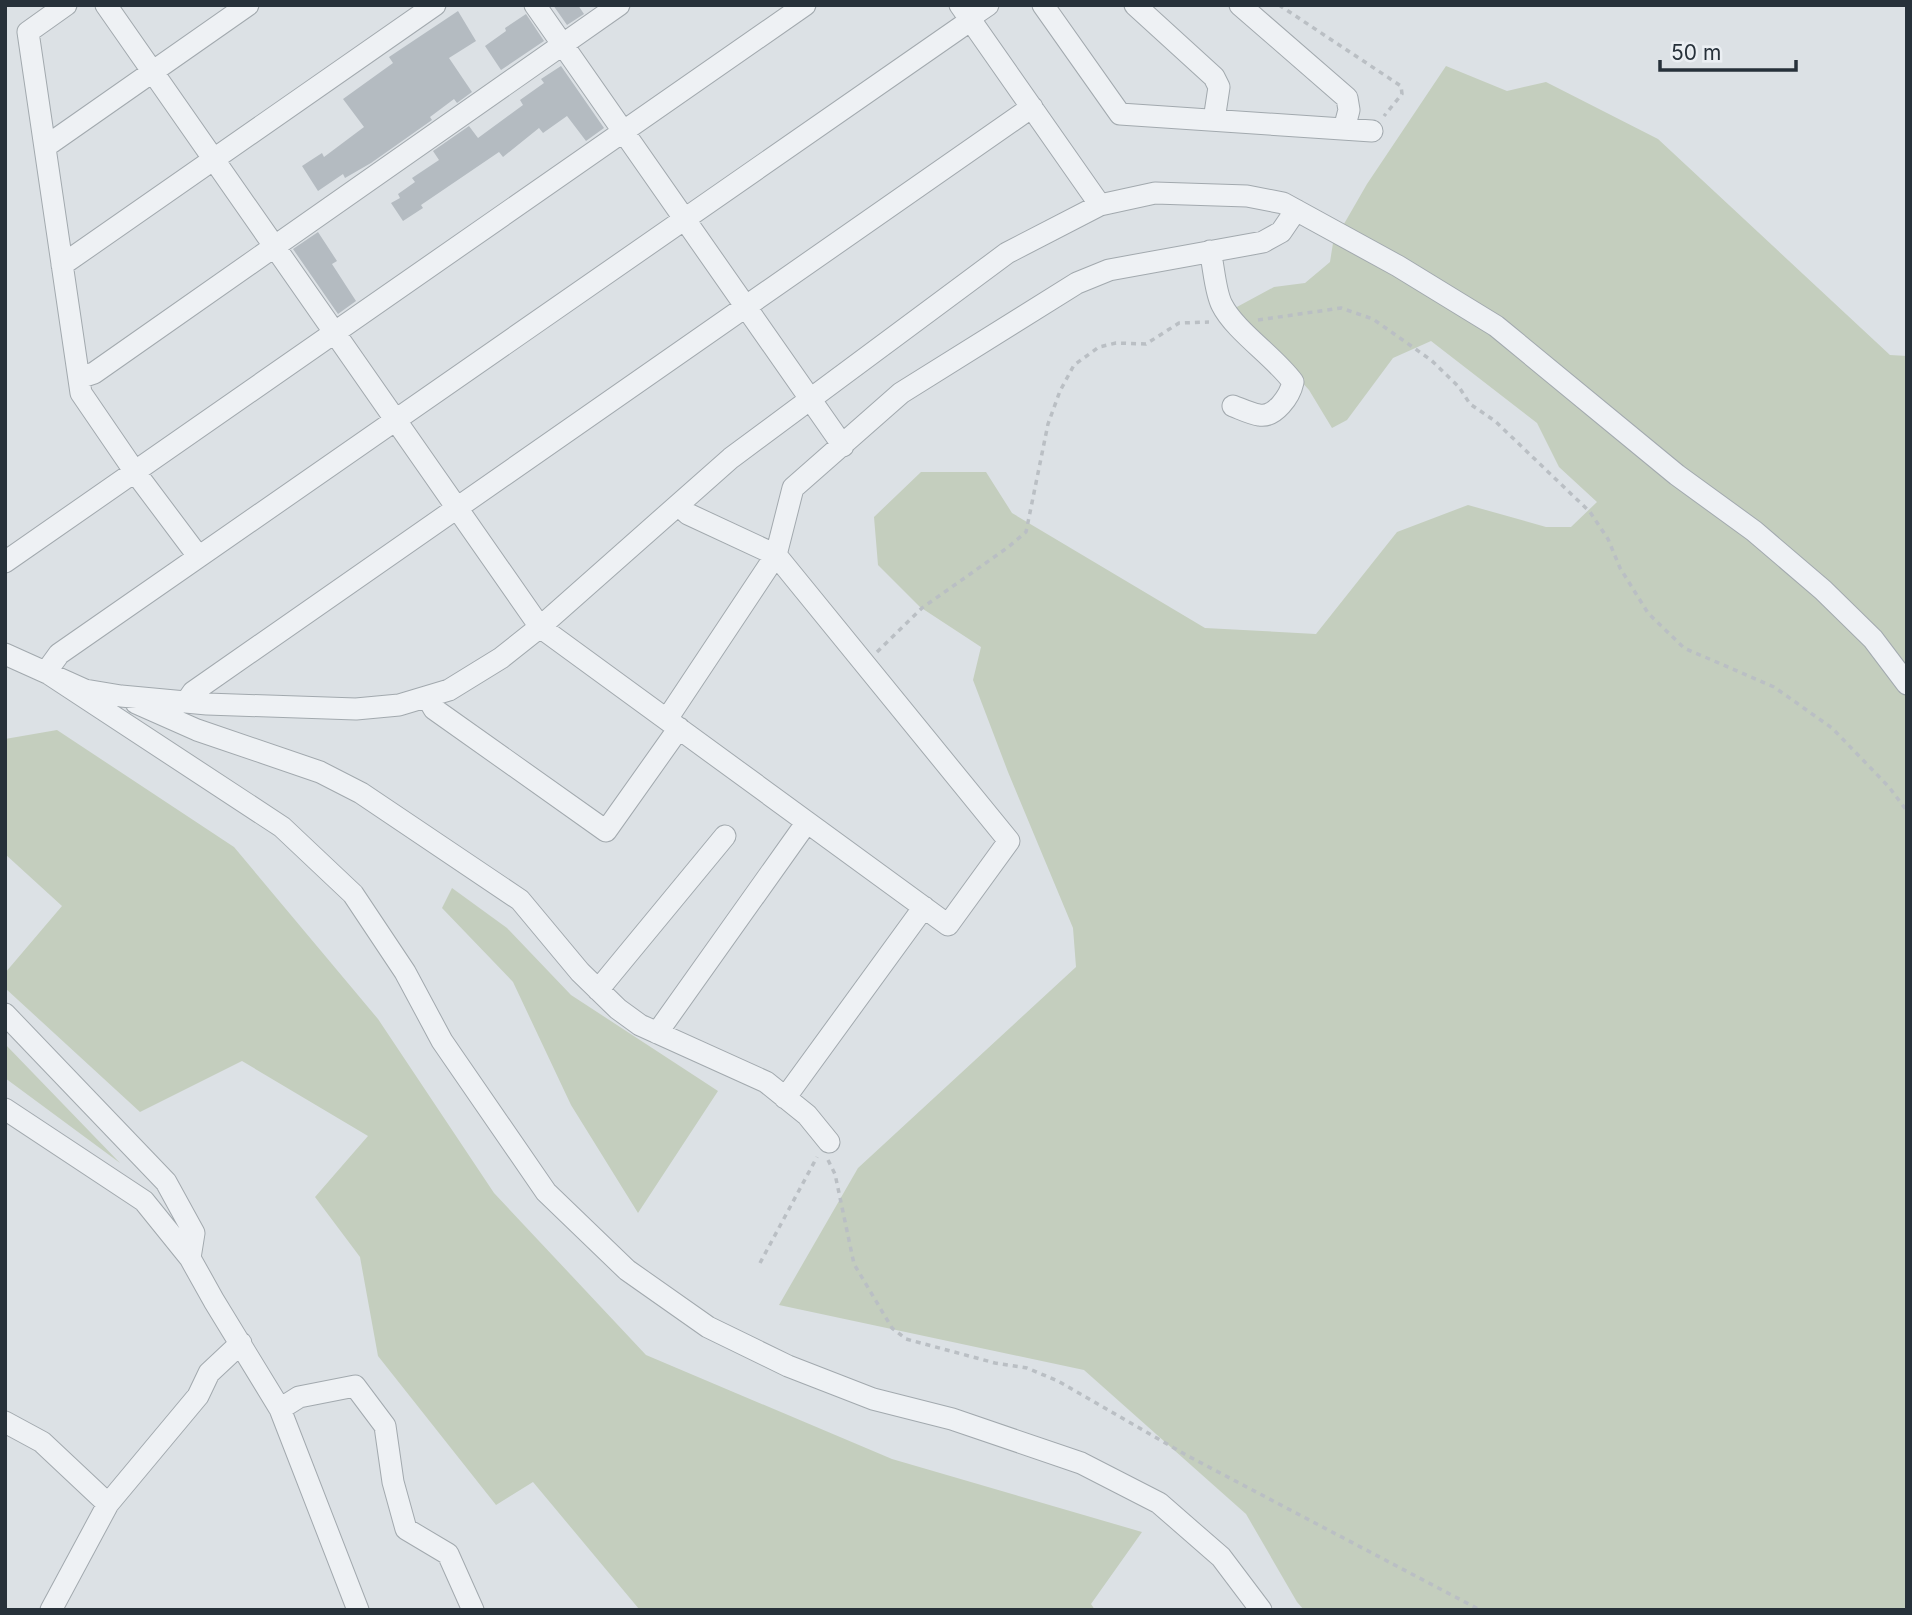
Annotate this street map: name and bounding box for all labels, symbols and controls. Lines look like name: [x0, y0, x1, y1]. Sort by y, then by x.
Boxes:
scale bar: [1660, 28, 1797, 72]
text: 50 m: [1671, 40, 1721, 65]

